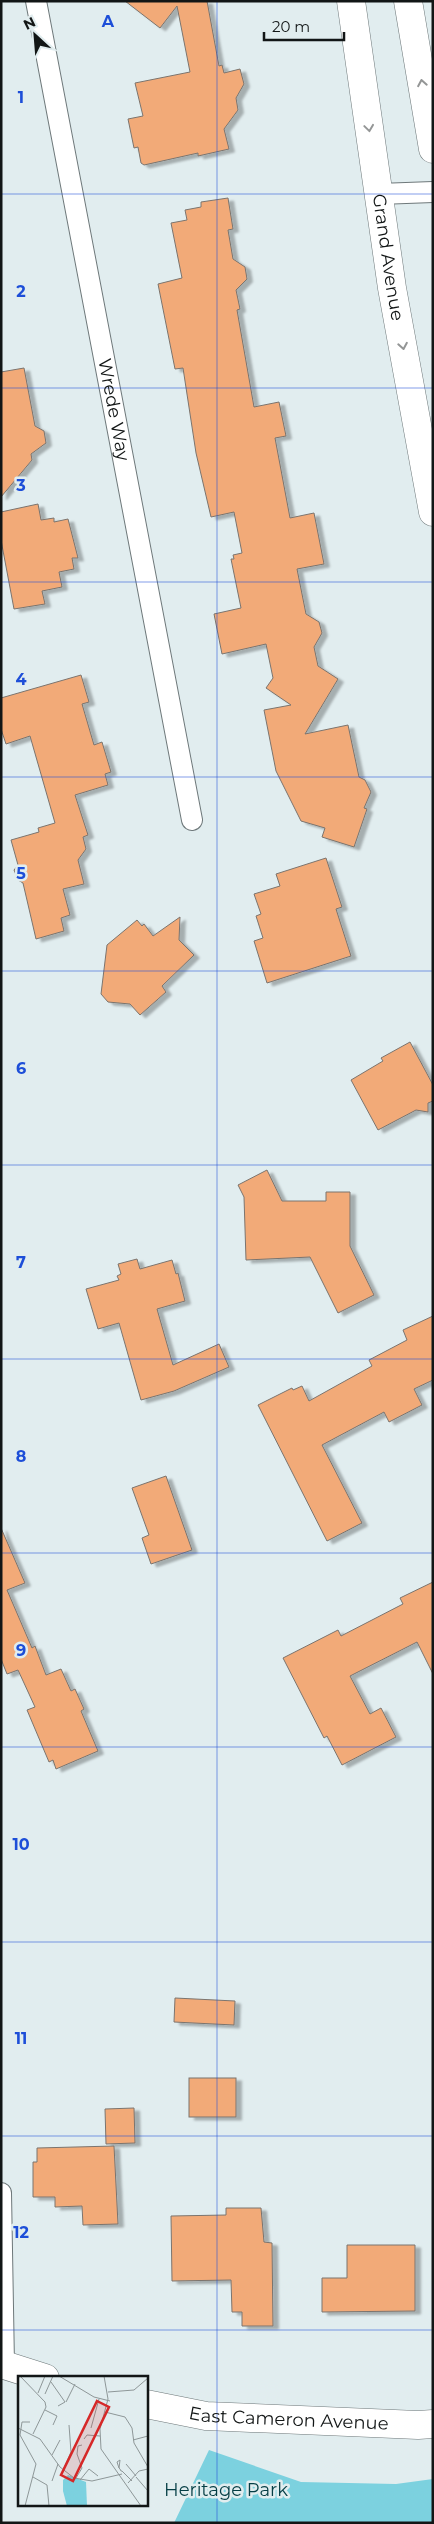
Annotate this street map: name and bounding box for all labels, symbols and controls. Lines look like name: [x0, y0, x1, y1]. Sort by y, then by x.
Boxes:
north arrow: [10, 10, 60, 60]
scale bar: [264, 10, 344, 42]
text: A: [101, 12, 115, 31]
text: N: [20, 13, 38, 34]
text: 20 m: [272, 17, 310, 36]
one-way arrow: [417, 79, 427, 88]
text: 1: [18, 88, 24, 107]
one-way arrow: [363, 125, 374, 133]
street label: Grand Avenue: [368, 192, 409, 323]
text: 2: [16, 282, 26, 301]
one-way arrow: [397, 342, 407, 350]
street label: Wrede Way: [93, 356, 134, 463]
text: 3: [15, 476, 26, 495]
text: 4: [15, 670, 27, 689]
text: 5: [16, 864, 26, 883]
text: 6: [16, 1059, 26, 1078]
text: 7: [16, 1253, 26, 1272]
text: 8: [16, 1447, 26, 1466]
text: 9: [16, 1641, 26, 1660]
text: 10: [12, 1835, 30, 1854]
text: 11: [15, 2029, 27, 2048]
text: 12: [13, 2223, 29, 2242]
inset map: [18, 2376, 148, 2506]
street label: East Cameron Avenue: [187, 2402, 389, 2435]
park label: Heritage Park: [164, 2479, 288, 2501]

